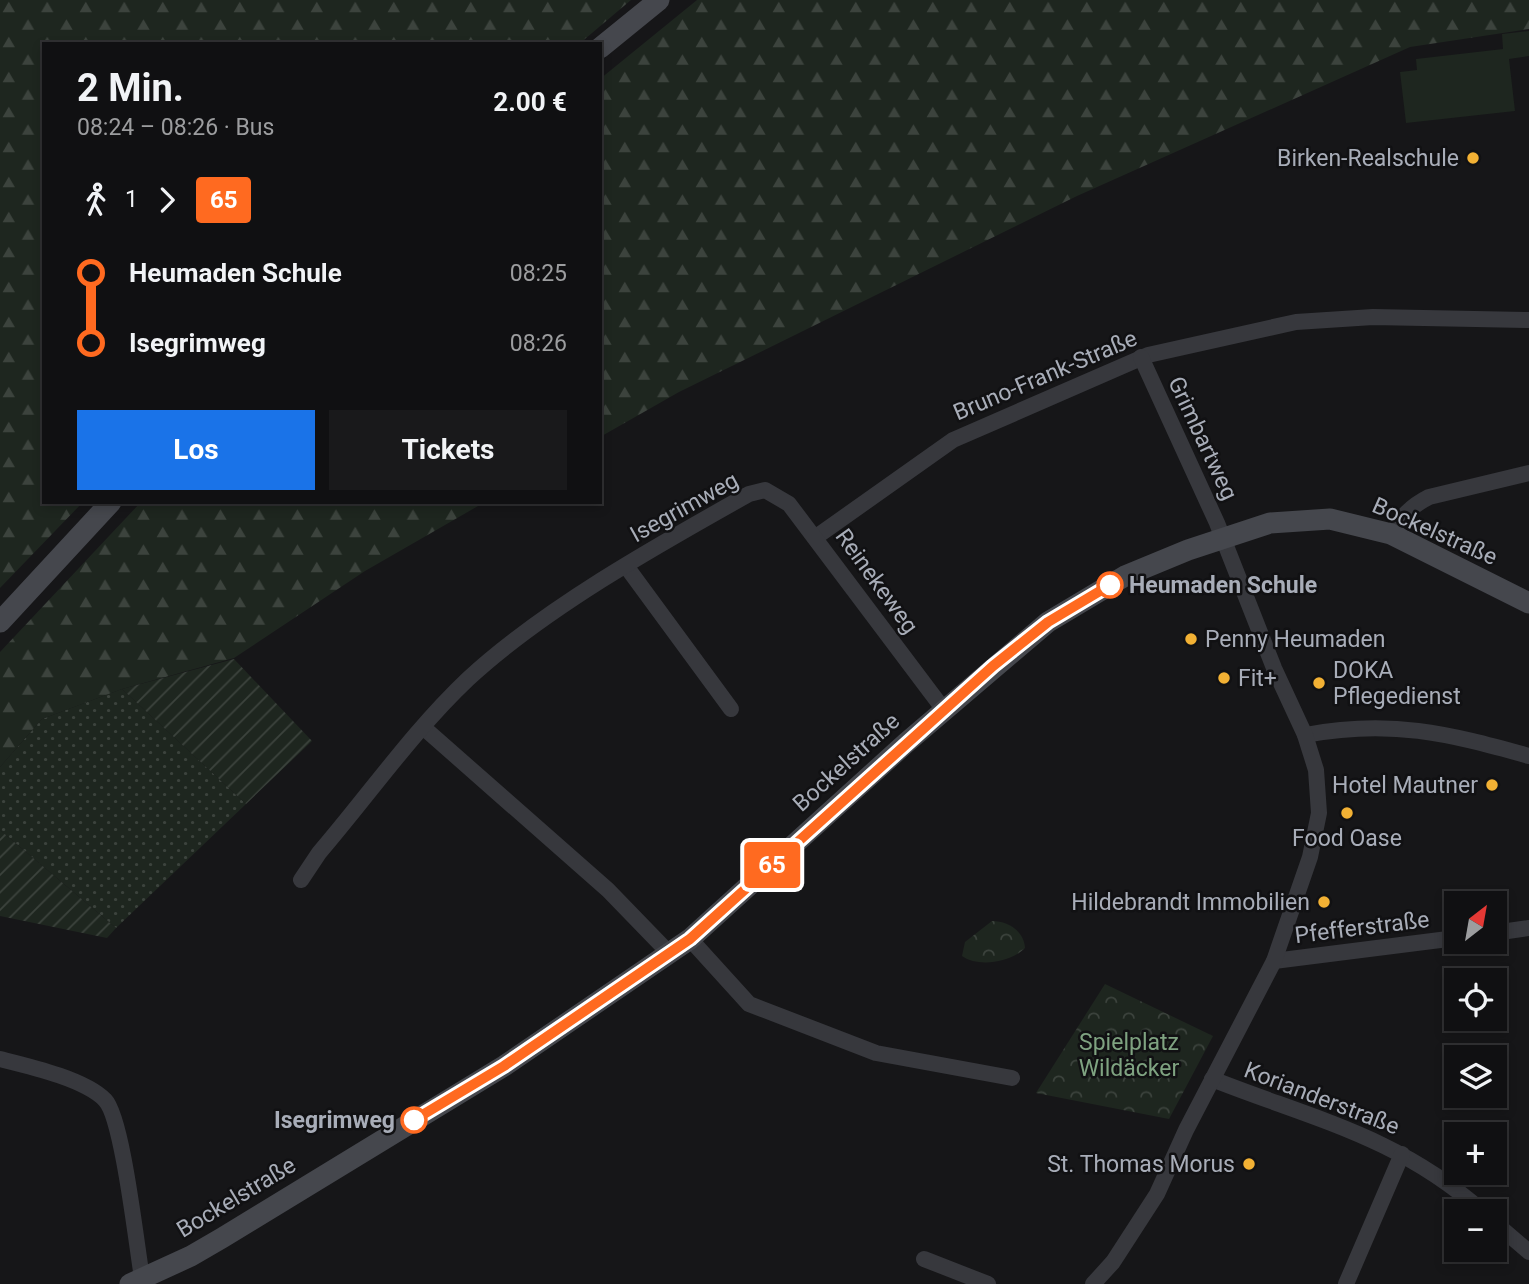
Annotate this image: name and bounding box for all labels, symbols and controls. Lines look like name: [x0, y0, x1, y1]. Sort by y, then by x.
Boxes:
text: 2 Min.: [77, 66, 184, 110]
text: 2.00 €: [493, 87, 567, 117]
text: 08:24 – 08:26 · Bus: [77, 114, 274, 141]
place label: Birken-Realschule: [1277, 145, 1459, 172]
marker: Birken-Realschule: [1465, 150, 1481, 166]
icon: walk: [77, 181, 115, 219]
icon: forward: [148, 181, 186, 219]
text: 1: [125, 186, 138, 213]
text: 65: [210, 186, 237, 214]
text: Heumaden Schule: [129, 258, 342, 288]
text: 08:25: [510, 260, 567, 287]
street label: Bruno-Frank-Straße: [949, 325, 1141, 426]
text: Isegrimweg: [129, 328, 266, 358]
text: 08:26: [510, 330, 567, 357]
street label: Grimbartweg: [1162, 372, 1243, 504]
button: Los: [77, 410, 315, 490]
button: Tickets: [329, 410, 567, 490]
street label: Isegrimweg: [626, 467, 743, 548]
street label: Bockelstraße: [1368, 492, 1501, 571]
street label: Reinekeweg: [830, 524, 924, 639]
marker: Heumaden Schule: [1097, 572, 1123, 598]
place label: Heumaden Schule: [1129, 572, 1317, 599]
place label: Penny Heumaden: [1205, 626, 1385, 653]
marker: Penny Heumaden: [1183, 631, 1199, 647]
place label: DOKA Pflegedienst: [1333, 657, 1461, 710]
place label: Fit+: [1238, 665, 1277, 692]
marker: Fit+: [1216, 670, 1232, 686]
marker: DOKA Pflegedienst: [1311, 675, 1327, 691]
street label: Bockelstraße: [788, 708, 905, 817]
place label: Hotel Mautner: [1332, 772, 1478, 799]
marker: Hotel Mautner: [1484, 777, 1500, 793]
marker: Food Oase: [1339, 805, 1355, 821]
place label: Food Oase: [1292, 825, 1402, 852]
line badge: 65: [740, 842, 804, 888]
text: 65: [758, 851, 786, 879]
place label: Hildebrandt Immobilien: [1071, 889, 1310, 916]
north arrow: [1444, 891, 1507, 954]
map controls: [1444, 891, 1507, 1262]
marker: Hildebrandt Immobilien: [1316, 894, 1332, 910]
street label: Pfefferstraße: [1293, 906, 1431, 949]
button: locate: [1444, 968, 1507, 1031]
park label: Spielplatz Wildäcker: [1079, 1029, 1179, 1082]
button: layers: [1444, 1045, 1507, 1108]
street label: Korianderstraße: [1240, 1056, 1403, 1140]
place label: Isegrimweg: [274, 1107, 395, 1134]
marker: Isegrimweg: [401, 1107, 427, 1133]
button: +: [1444, 1122, 1507, 1185]
street label: Bockelstraße: [172, 1151, 301, 1243]
place label: St. Thomas Morus: [1047, 1151, 1235, 1178]
marker: St. Thomas Morus: [1241, 1156, 1257, 1172]
button: −: [1444, 1199, 1507, 1262]

